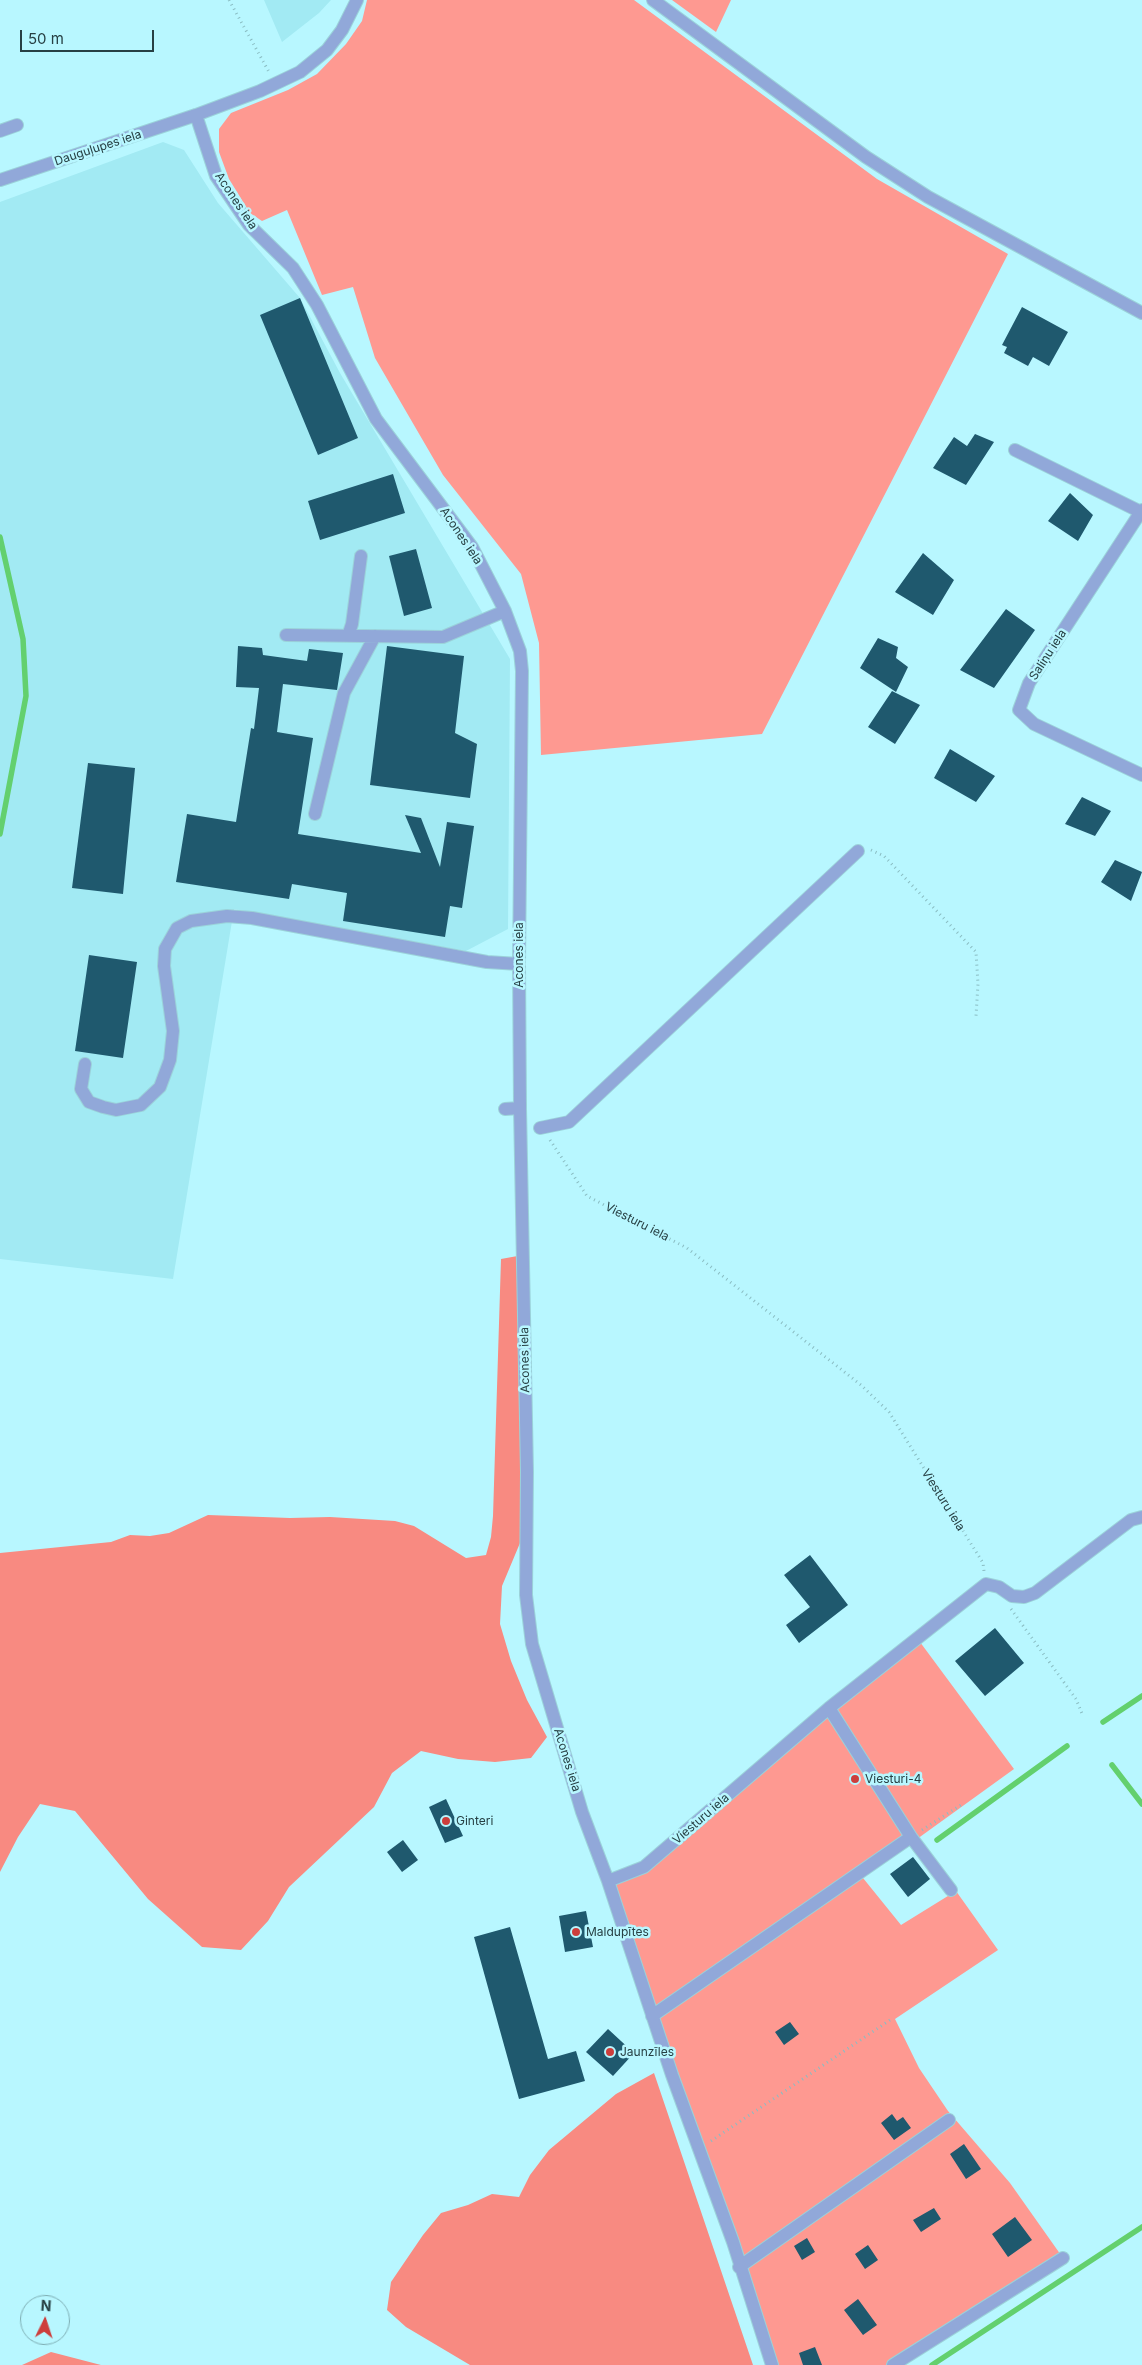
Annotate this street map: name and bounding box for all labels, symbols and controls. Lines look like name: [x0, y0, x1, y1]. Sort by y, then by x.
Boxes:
scale bar: [22, 20, 156, 52]
text: 50 m: [28, 29, 64, 48]
street label: Dauguļupes iela: [53, 127, 143, 169]
street label: Acones iela: [212, 170, 260, 232]
street label: Acones iela: [437, 505, 485, 567]
street label: Saliņu iela: [1026, 627, 1070, 683]
street label: Acones iela: [512, 922, 526, 988]
street label: Viesturu iela: [603, 1200, 671, 1244]
street label: Acones iela: [517, 1327, 533, 1393]
street label: Viesturu iela: [918, 1466, 968, 1534]
street label: Acones iela: [551, 1726, 583, 1794]
place label: Viesturi-4: [865, 1772, 921, 1786]
marker: Viesturi-4: [849, 1773, 861, 1785]
street label: Viesturu iela: [670, 1791, 732, 1847]
place label: Ginteri: [456, 1814, 493, 1828]
marker: Ginteri: [440, 1815, 452, 1827]
place label: Maldupītes: [586, 1925, 649, 1939]
marker: Maldupītes: [570, 1926, 582, 1938]
place label: Jaunzīles: [620, 2045, 674, 2059]
marker: Jaunzīles: [604, 2046, 616, 2058]
north arrow: [20, 2295, 70, 2345]
text: N: [40, 2297, 52, 2314]

